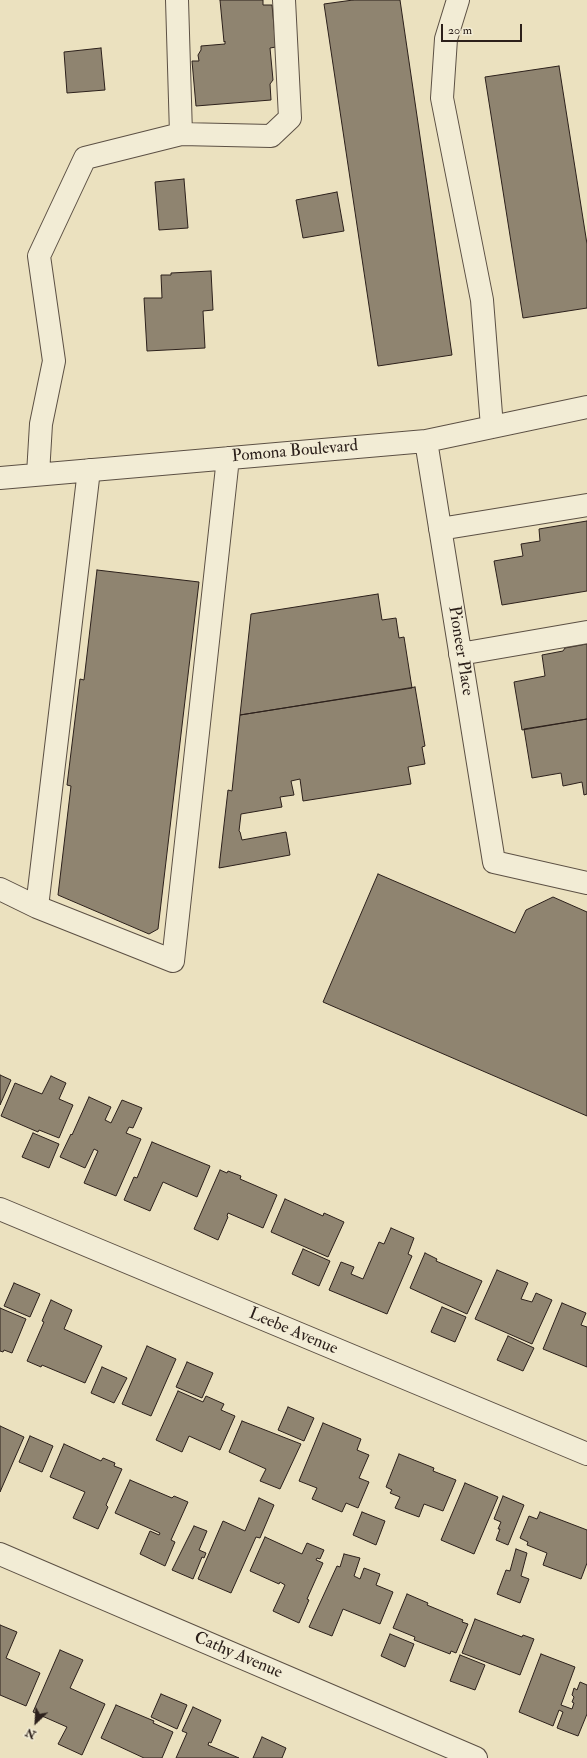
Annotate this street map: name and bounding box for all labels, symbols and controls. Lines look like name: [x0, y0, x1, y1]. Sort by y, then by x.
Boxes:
scale bar: [443, 16, 524, 42]
text: 20 m: [448, 23, 472, 38]
street label: Pomona Boulevard: [231, 436, 359, 468]
street label: Pioneer Place: [443, 605, 477, 697]
street label: Leebe Avenue: [245, 1304, 341, 1360]
street label: Cathy Avenue: [191, 1628, 285, 1684]
north arrow: [16, 1702, 56, 1742]
text: N: [24, 1725, 38, 1741]

